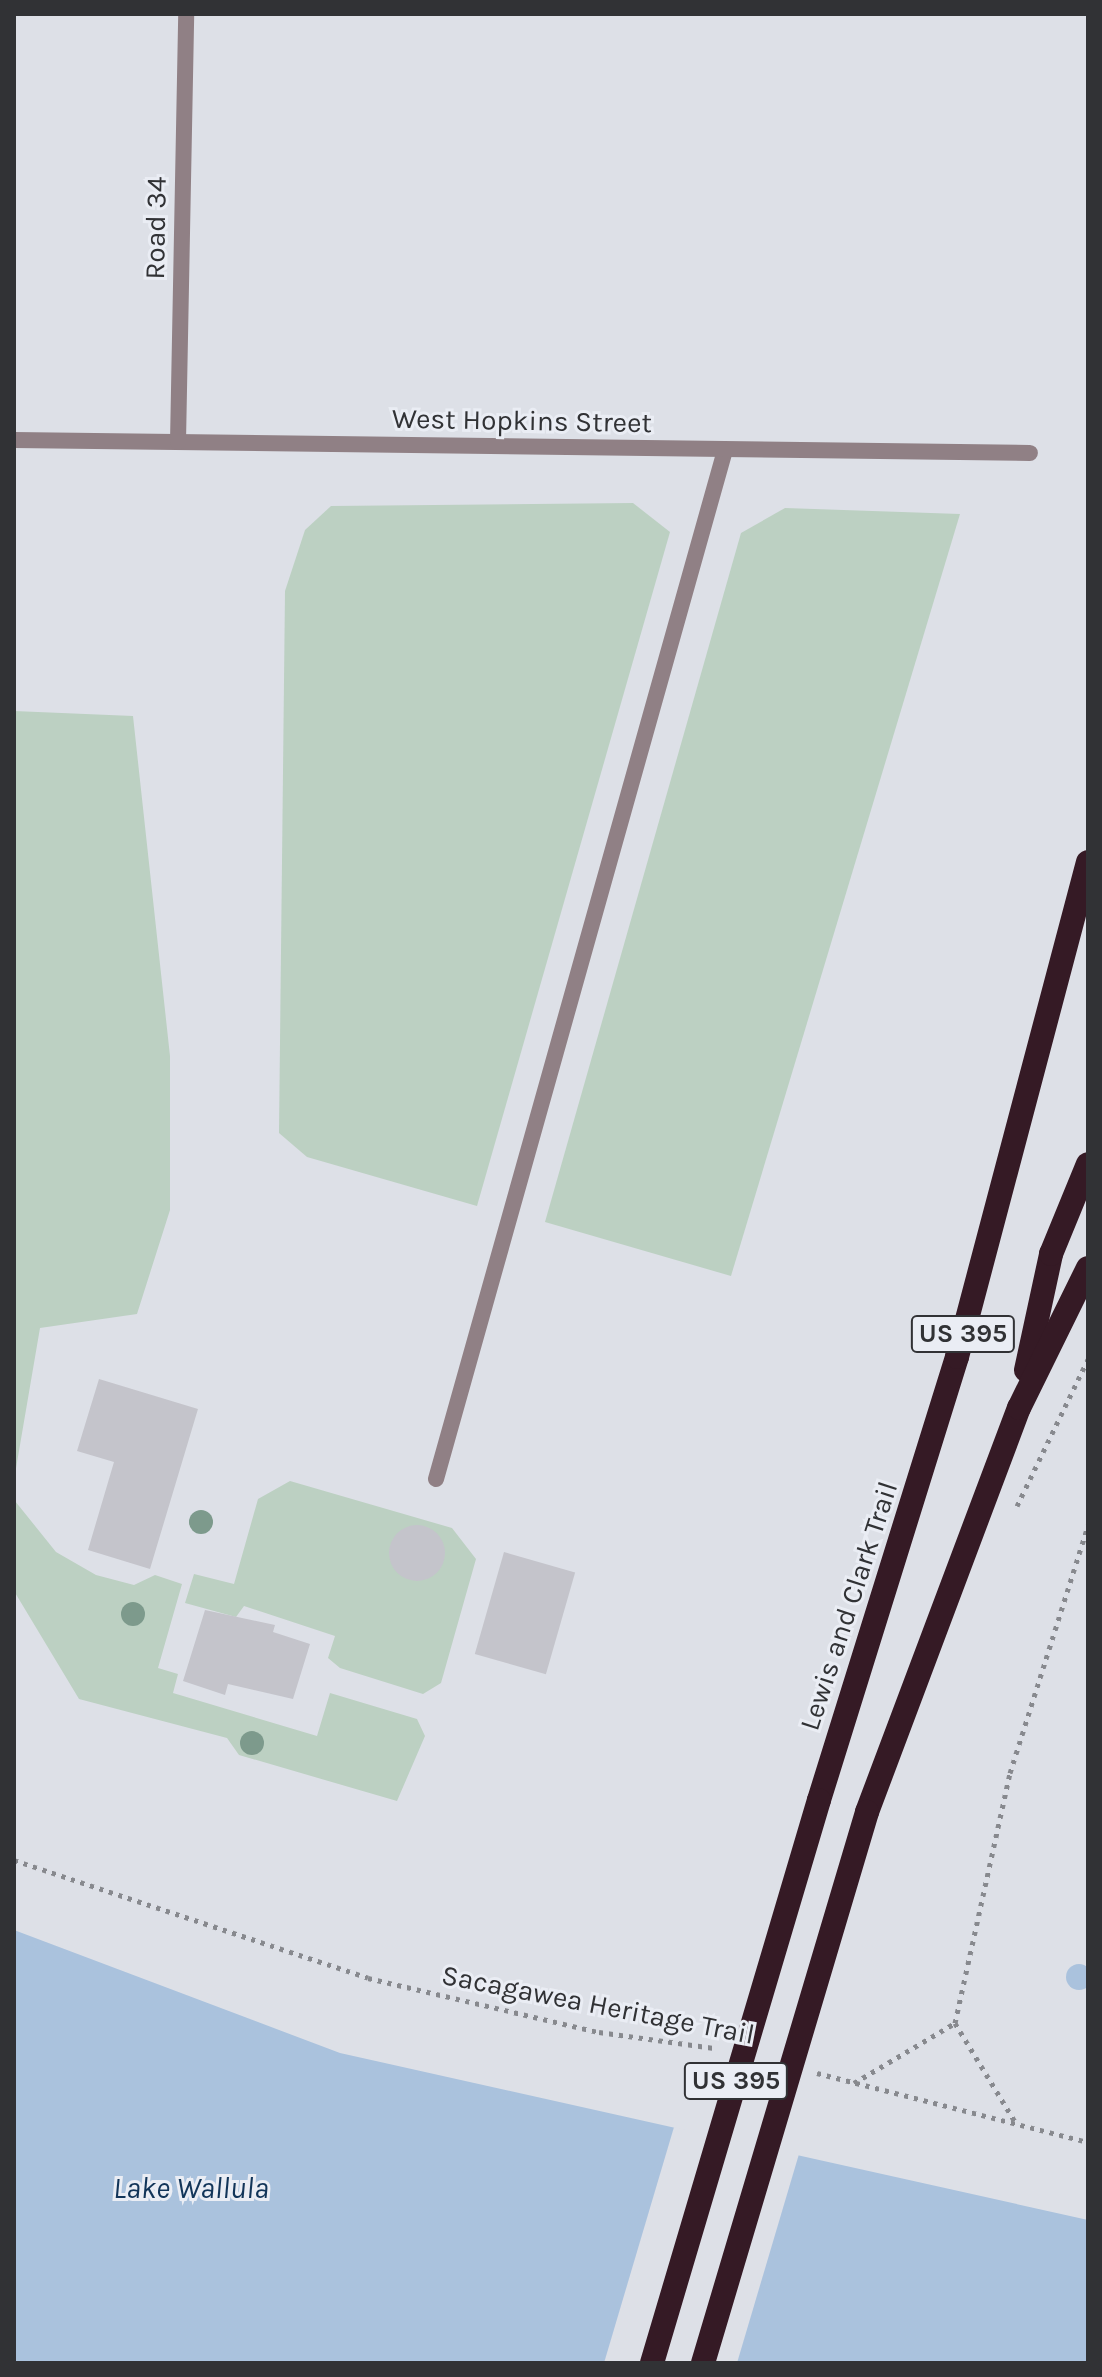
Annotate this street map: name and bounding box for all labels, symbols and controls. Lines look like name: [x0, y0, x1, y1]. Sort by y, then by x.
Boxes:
street label: Road 34: [138, 176, 174, 280]
street label: West Hopkins Street: [392, 402, 652, 440]
road number: US 395: [909, 1312, 1017, 1356]
street label: Lewis and Clark Trail: [793, 1477, 905, 1735]
street label: Sacagawea Heritage Trail: [439, 1958, 757, 2052]
road number: US 395: [682, 2059, 790, 2103]
water label: Lake Wallula: [113, 2170, 269, 2206]

